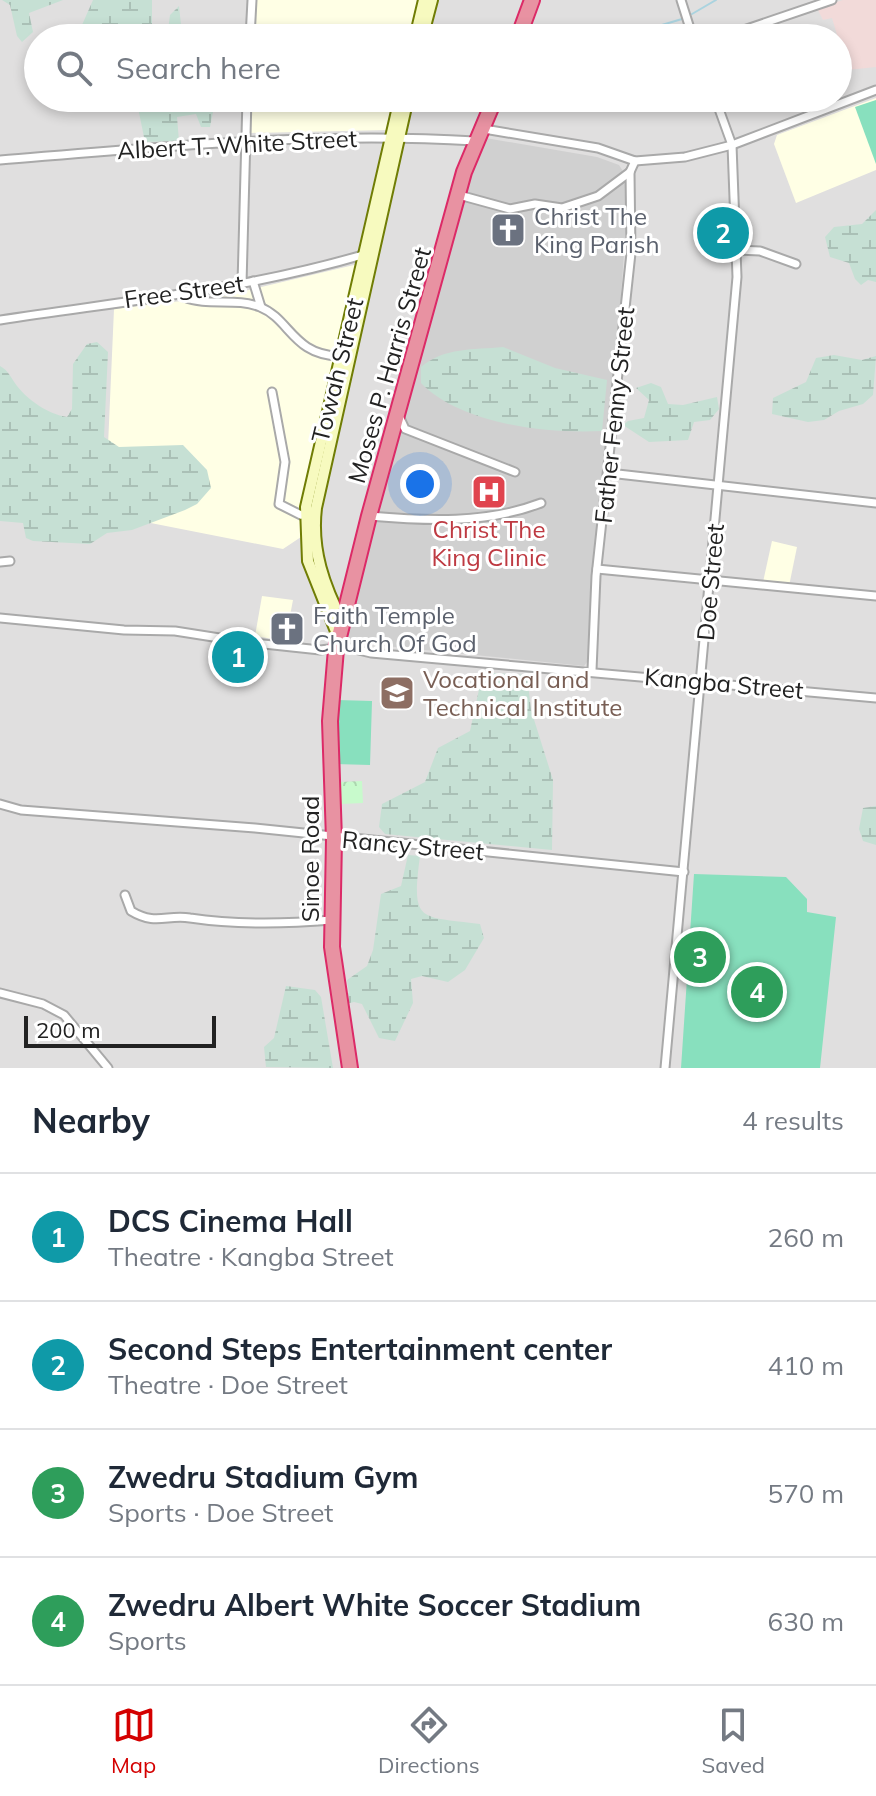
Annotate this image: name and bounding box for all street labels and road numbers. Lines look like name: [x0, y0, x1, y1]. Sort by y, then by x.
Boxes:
street label: Albert T. White Street: [116, 123, 358, 165]
street label: Moses P. Harris Street: [341, 244, 437, 486]
street label: Free Street: [122, 268, 246, 314]
street label: Towah Street: [305, 295, 369, 445]
street label: Father Fenny Street: [588, 305, 640, 525]
street label: Doe Street: [690, 522, 730, 642]
street label: Kangba Street: [643, 661, 805, 705]
street label: Sinoe Road: [295, 796, 325, 922]
street label: Rancy Street: [341, 824, 485, 866]

